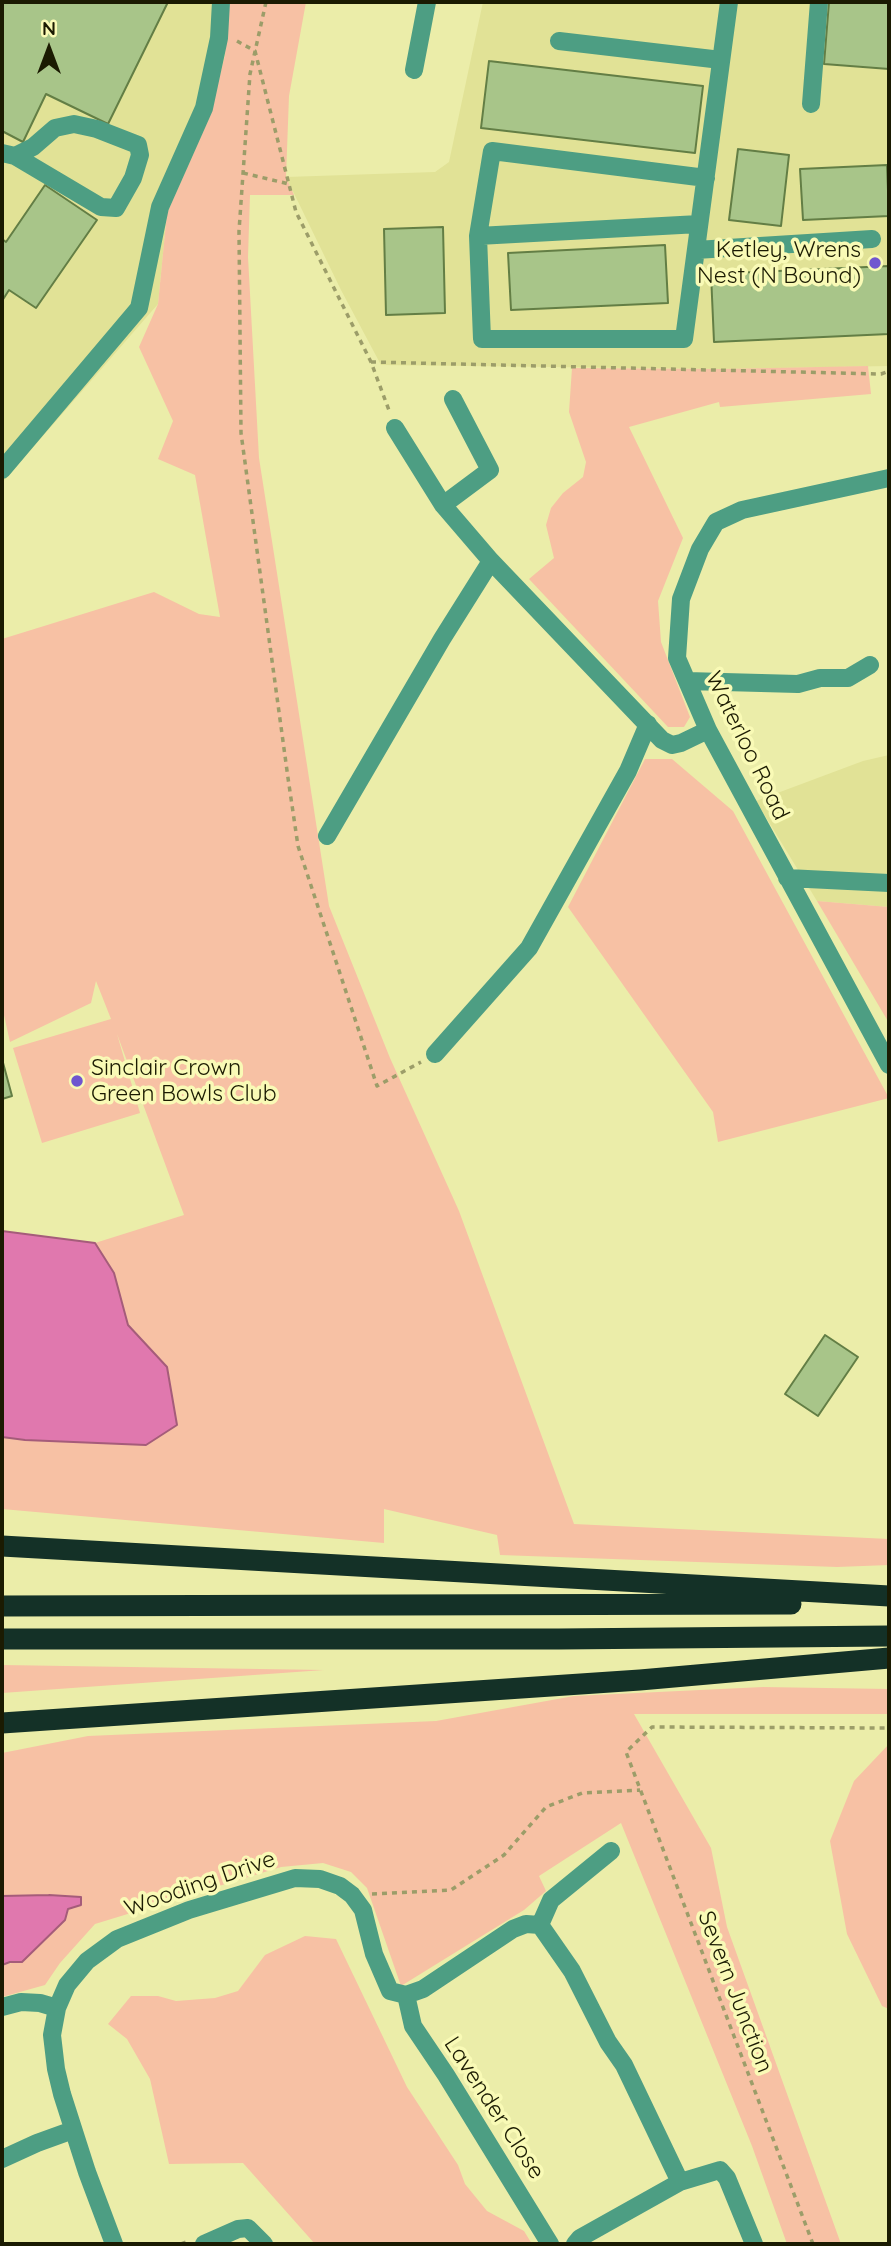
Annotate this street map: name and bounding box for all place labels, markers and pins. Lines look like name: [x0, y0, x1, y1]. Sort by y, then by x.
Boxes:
place label: Ketley, Wrens Nest (N Bound): [697, 236, 861, 290]
marker: Ketley, Wrens Nest (N Bound): [867, 255, 883, 271]
place label: Sinclair Crown Green Bowls Club: [91, 1054, 277, 1108]
marker: Sinclair Crown Green Bowls Club: [69, 1073, 85, 1089]

